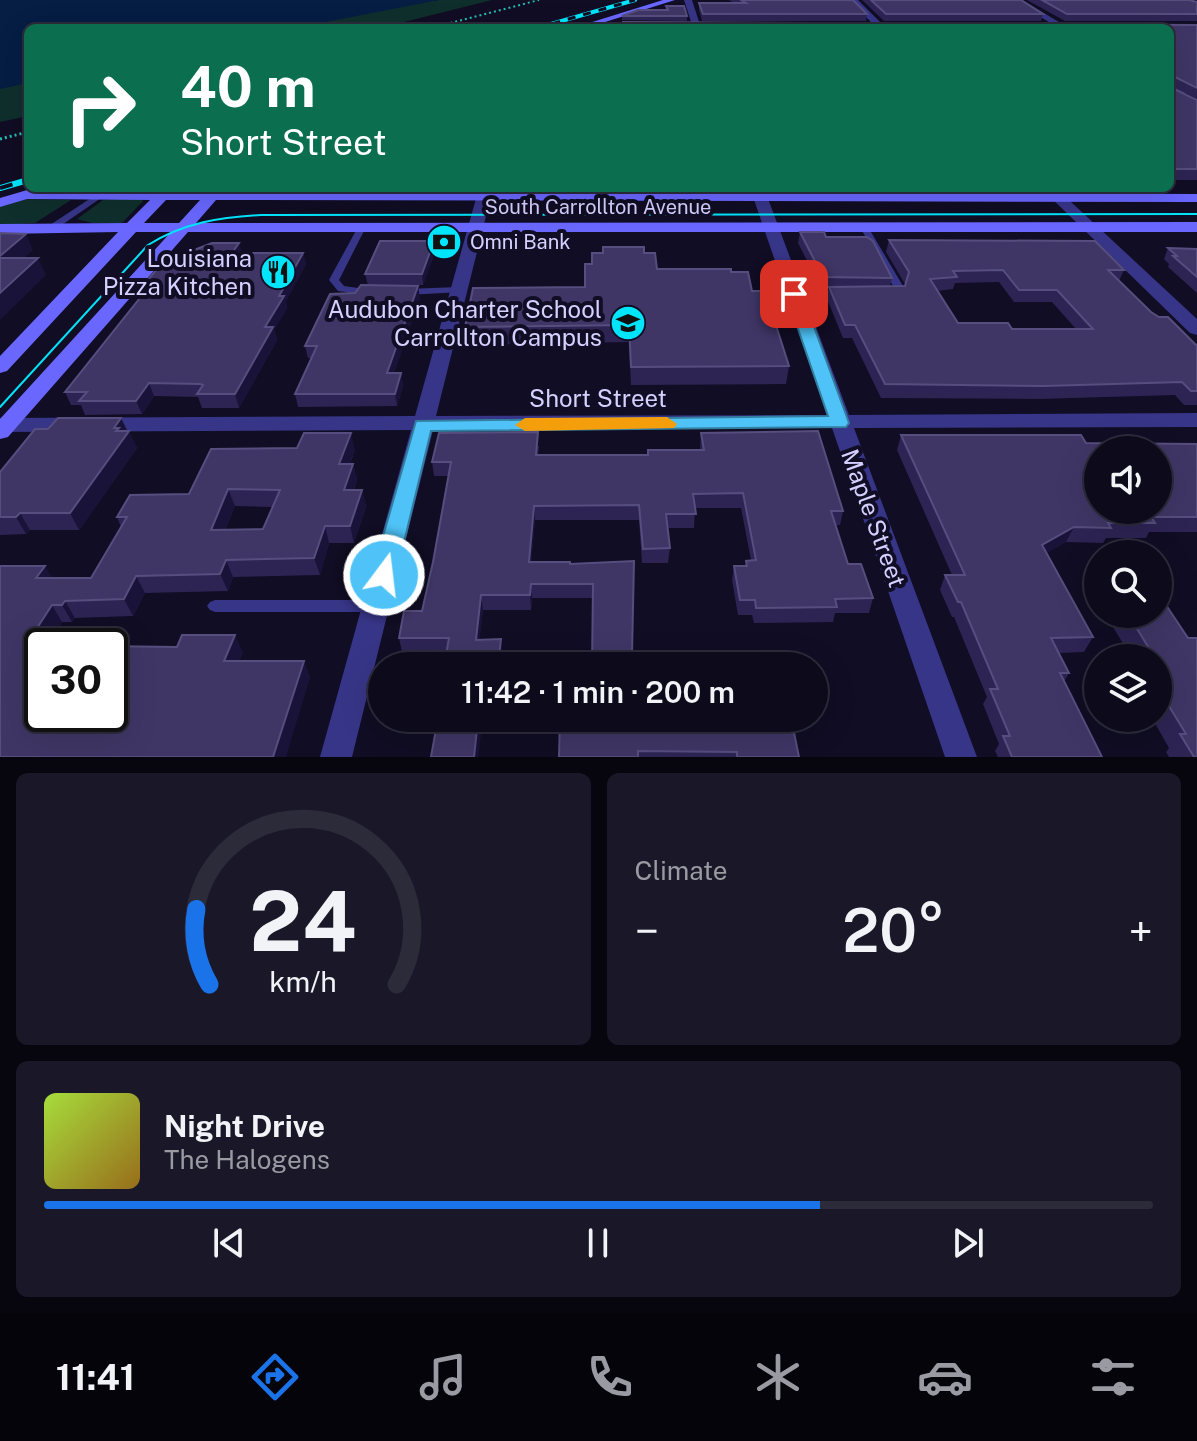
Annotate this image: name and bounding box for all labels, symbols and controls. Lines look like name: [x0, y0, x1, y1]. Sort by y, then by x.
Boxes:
text: 40 m: [180, 54, 316, 120]
icon: right: [48, 56, 152, 160]
text: Short Street: [180, 121, 387, 163]
street label: South Carrollton Avenue: [485, 195, 711, 219]
bank icon: Omni Bank: [425, 223, 463, 261]
place label: Omni Bank: [470, 230, 570, 254]
place label: Louisiana Pizza Kitchen: [103, 244, 252, 300]
restaurant icon: Louisiana Pizza Kitchen: [259, 253, 297, 291]
pin: [760, 260, 828, 328]
icon: arrive: [772, 272, 816, 316]
place label: Audubon Charter School Carrollton Campus: [328, 295, 602, 351]
school or university icon: Audubon Charter School Carrollton Campus: [609, 304, 647, 342]
street label: Short Street: [529, 384, 667, 412]
map controls: [1084, 436, 1172, 732]
button: sound: [1084, 436, 1172, 524]
street label: Maple Street: [836, 445, 912, 591]
position arrow: [342, 533, 426, 617]
button: search: [1084, 540, 1172, 628]
speed limit sign: 30: [24, 628, 128, 732]
button: layers: [1084, 644, 1172, 732]
text: 11:42 · 1 min · 200 m: [461, 674, 735, 710]
text: Climate: [635, 855, 728, 886]
text: 24: [250, 872, 357, 970]
text: 20°: [842, 895, 945, 966]
text: −: [635, 905, 659, 957]
text: +: [1129, 905, 1153, 957]
text: km/h: [270, 965, 337, 998]
text: Night Drive: [164, 1108, 325, 1144]
text: The Halogens: [164, 1144, 330, 1175]
icon: previous: [207, 1221, 251, 1265]
icon: pause: [576, 1221, 620, 1265]
icon: next: [946, 1221, 990, 1265]
icon: directions: [247, 1349, 303, 1405]
icon: music: [415, 1349, 471, 1405]
icon: phone: [582, 1349, 638, 1405]
icon: climate: [750, 1349, 806, 1405]
icon: car: [917, 1349, 973, 1405]
icon: filters: [1085, 1349, 1141, 1405]
text: 11:41: [56, 1356, 135, 1398]

